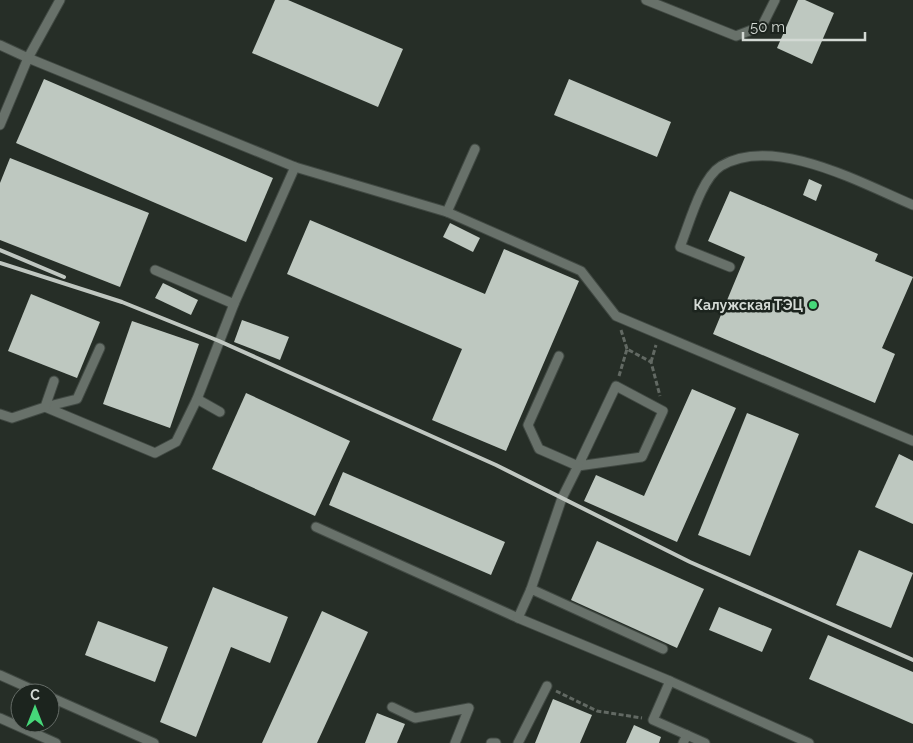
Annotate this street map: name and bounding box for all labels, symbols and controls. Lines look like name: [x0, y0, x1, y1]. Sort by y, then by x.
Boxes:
scale bar: [743, 10, 866, 42]
text: 50 m: [750, 18, 785, 36]
place label: Калужская ТЭЦ: [694, 297, 803, 313]
marker: Калужская ТЭЦ: [807, 299, 819, 311]
north arrow: [10, 683, 60, 733]
text: С: [30, 687, 40, 703]

